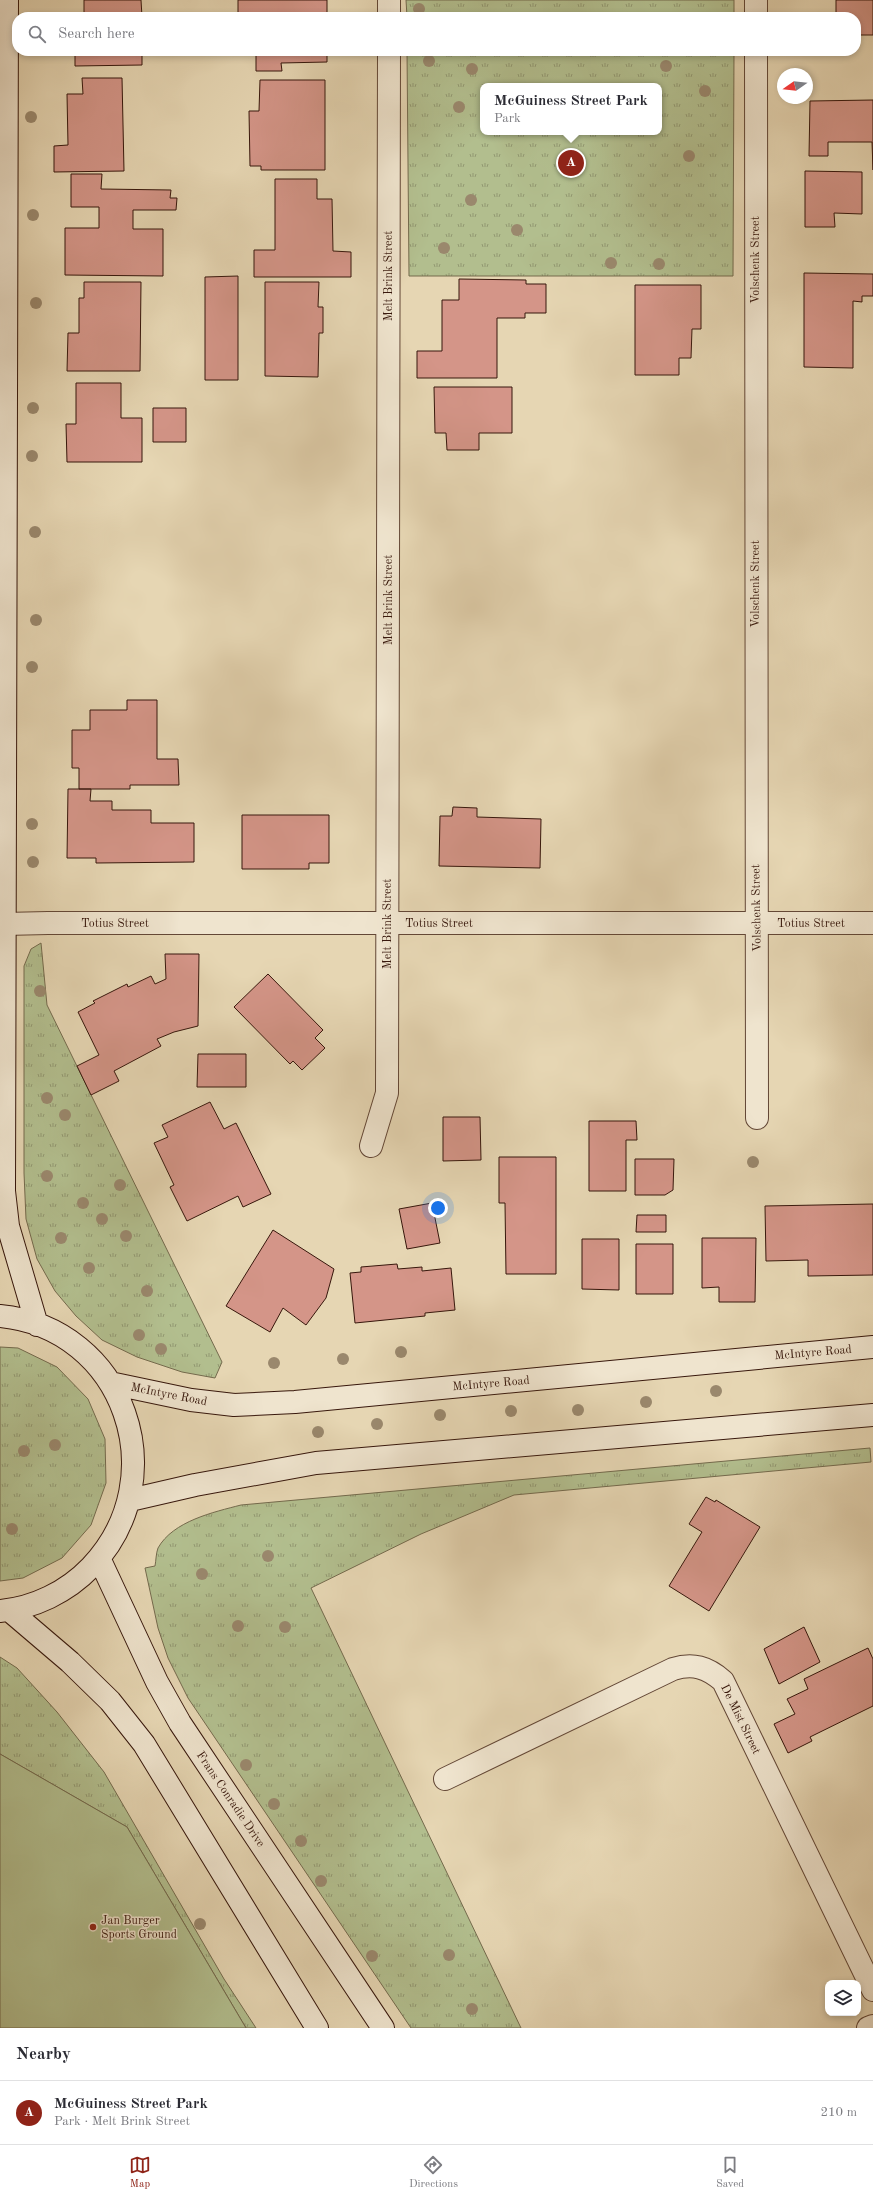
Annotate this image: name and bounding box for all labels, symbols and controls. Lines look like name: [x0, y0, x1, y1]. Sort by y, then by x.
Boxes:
search box: [12, 12, 861, 56]
icon: search: [26, 23, 48, 45]
text: Search here: [58, 27, 135, 42]
north arrow: [777, 68, 813, 104]
popup: [480, 83, 662, 135]
text: McGuiness Street Park: [494, 94, 648, 109]
text: Park: [494, 112, 521, 125]
pin: A: [558, 148, 584, 178]
street label: Volschenk Street: [750, 216, 762, 304]
street label: Melt Brink Street: [383, 231, 395, 321]
street label: Volschenk Street: [750, 540, 762, 628]
street label: Melt Brink Street: [383, 555, 395, 645]
street label: Volschenk Street: [750, 864, 764, 952]
street label: Melt Brink Street: [382, 879, 394, 969]
street label: Totius Street: [81, 918, 149, 930]
street label: Totius Street: [405, 918, 473, 930]
street label: Totius Street: [777, 918, 845, 930]
your location: [428, 1198, 448, 1218]
street label: McIntyre Road: [774, 1344, 852, 1362]
street label: McIntyre Road: [452, 1375, 530, 1393]
street label: McIntyre Road: [130, 1382, 208, 1408]
street label: De Mist Street: [718, 1683, 762, 1756]
street label: Frans Conradie Drive: [194, 1750, 267, 1850]
place label: Jan Burger Sports Ground: [101, 1915, 177, 1941]
marker: Jan Burger Sports Ground: [88, 1922, 98, 1932]
map controls: [825, 1980, 861, 2016]
button: layers: [825, 1980, 861, 2016]
text: Nearby: [16, 2046, 71, 2063]
text: McGuiness Street Park: [54, 2097, 208, 2112]
text: A: [24, 2106, 34, 2119]
text: 210 m: [820, 2106, 857, 2119]
text: Park · Melt Brink Street: [54, 2115, 190, 2128]
tab: Map: [129, 2154, 151, 2192]
tab: Directions: [409, 2154, 458, 2192]
tab: Saved: [716, 2154, 744, 2192]

